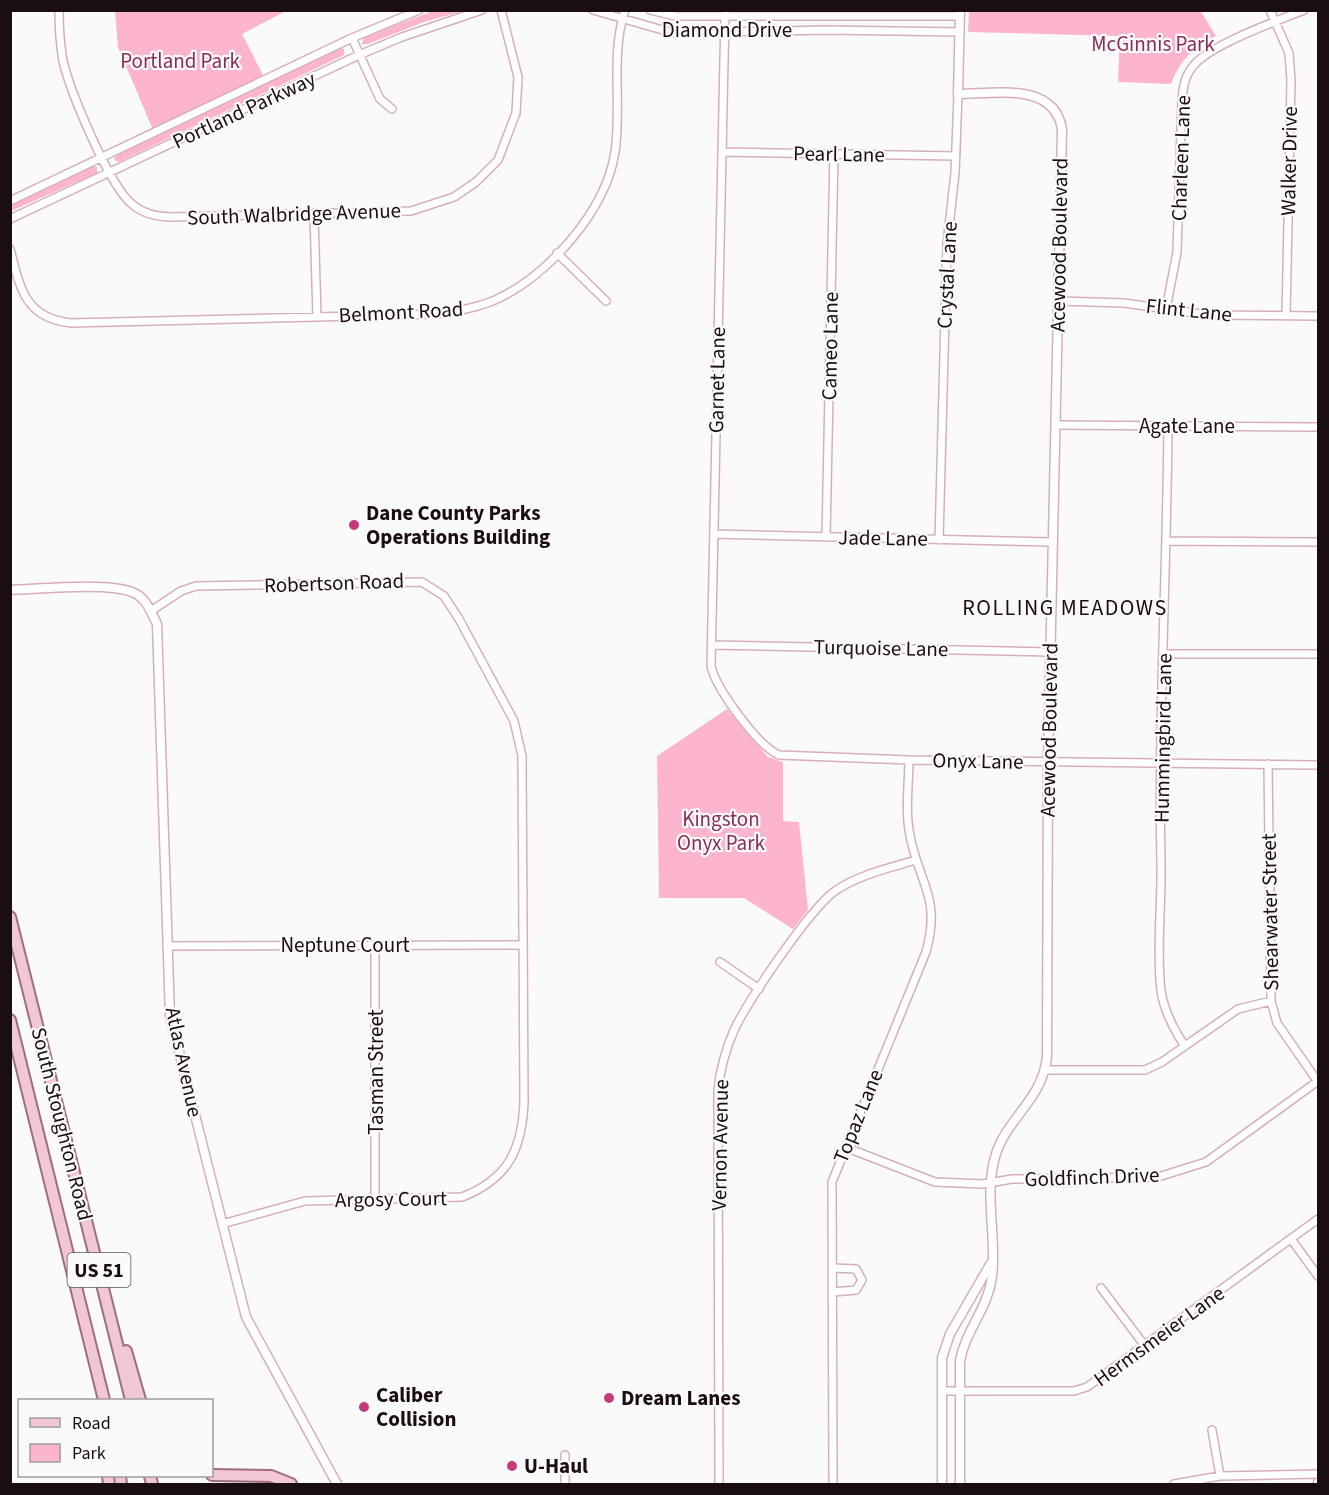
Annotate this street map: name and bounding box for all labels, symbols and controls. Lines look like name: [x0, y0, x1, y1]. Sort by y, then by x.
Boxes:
street label: Diamond Drive: [662, 15, 792, 45]
park label: McGinnis Park: [1091, 29, 1215, 59]
park label: Portland Park: [120, 46, 240, 76]
street label: Portland Parkway: [167, 64, 321, 156]
street label: Charleen Lane: [1164, 95, 1198, 221]
street label: Walker Drive: [1273, 106, 1305, 216]
street label: Pearl Lane: [793, 138, 885, 170]
street label: Acewood Boulevard: [1042, 158, 1076, 332]
street label: South Walbridge Avenue: [186, 195, 402, 233]
street label: Crystal Lane: [929, 221, 965, 329]
street label: Cameo Lane: [814, 291, 846, 401]
street label: Flint Lane: [1144, 291, 1234, 329]
street label: Belmont Road: [338, 294, 464, 330]
street label: Garnet Lane: [701, 326, 733, 434]
street label: Agate Lane: [1139, 411, 1235, 441]
place label: Dane County Parks Operations Building: [366, 498, 550, 552]
marker: Dane County Parks Operations Building: [347, 518, 361, 532]
street label: Jade Lane: [838, 522, 928, 554]
street label: Robertson Road: [263, 566, 405, 600]
district label: ROLLING MEADOWS: [962, 592, 1168, 624]
street label: Turquoise Lane: [813, 632, 949, 664]
street label: Acewood Boulevard: [1032, 643, 1066, 817]
street label: Hummingbird Lane: [1147, 653, 1179, 823]
street label: Onyx Lane: [932, 745, 1024, 777]
park label: Kingston Onyx Park: [677, 804, 765, 858]
street label: Shearwater Street: [1254, 833, 1286, 991]
street label: Neptune Court: [280, 930, 410, 960]
street label: Atlas Avenue: [158, 1004, 210, 1120]
street label: Tasman Street: [361, 1009, 391, 1135]
street label: South Stoughton Road: [23, 1024, 101, 1224]
street label: Topaz Lane: [826, 1064, 890, 1168]
street label: Vernon Avenue: [704, 1079, 736, 1211]
street label: Goldfinch Drive: [1024, 1160, 1160, 1194]
street label: Argosy Court: [335, 1183, 447, 1215]
road number: US 51: [68, 1253, 130, 1287]
street label: Hermsmeier Lane: [1087, 1278, 1231, 1394]
place label: Caliber Collision: [376, 1380, 456, 1434]
place label: Dream Lanes: [621, 1383, 741, 1413]
marker: Dream Lanes: [602, 1391, 616, 1405]
legend: [18, 1399, 213, 1477]
marker: Caliber Collision: [357, 1400, 371, 1414]
text: Road: [72, 1411, 111, 1436]
text: Park: [72, 1441, 106, 1466]
place label: U-Haul: [524, 1451, 588, 1481]
marker: U-Haul: [505, 1459, 519, 1473]

